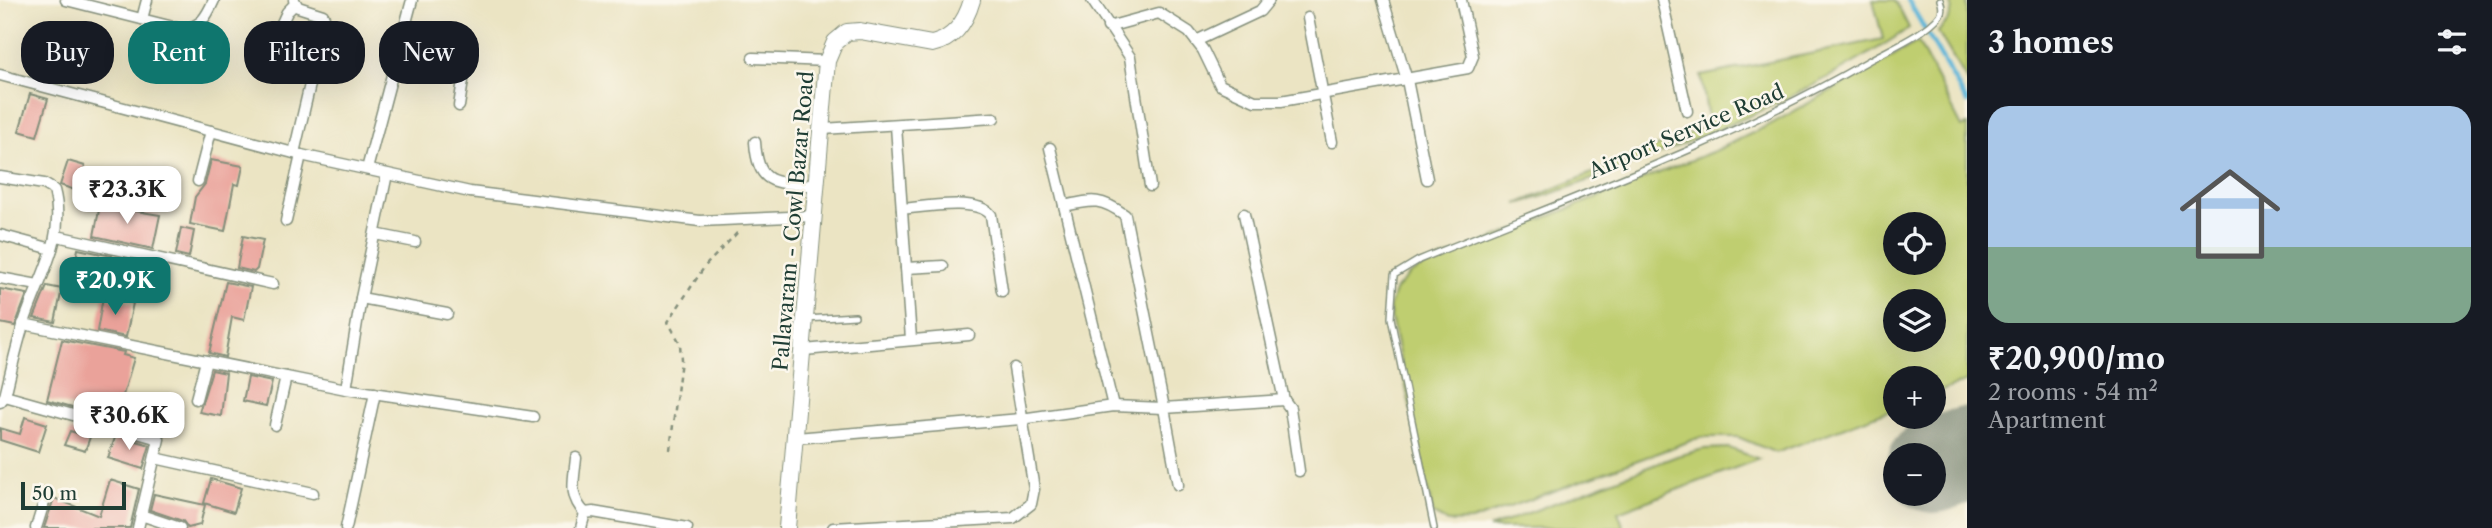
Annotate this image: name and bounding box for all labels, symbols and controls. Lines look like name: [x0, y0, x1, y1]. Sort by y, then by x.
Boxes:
chip: Buy: [21, 21, 114, 84]
chip: Rent: [128, 21, 230, 84]
chip: Filters: [244, 21, 365, 84]
chip: New: [379, 21, 479, 84]
icon: filters: [2433, 23, 2471, 61]
text: 3 homes: [1988, 24, 2114, 61]
street label: Pallavaram - Cowl Bazar Road: [767, 70, 819, 372]
street label: Airport Service Road: [1584, 78, 1788, 184]
icon: home: [2167, 151, 2293, 277]
pin: ₹23.3K: [70, 166, 184, 226]
text: ₹23.3K: [88, 175, 166, 203]
map controls: [1883, 212, 1946, 506]
button: locate: [1883, 212, 1946, 275]
pin: ₹20.9K: [58, 258, 172, 317]
text: ₹20.9K: [75, 266, 155, 294]
button: layers: [1883, 289, 1946, 352]
text: ₹20,900/mo: [1988, 340, 2165, 377]
button: +: [1883, 366, 1946, 429]
text: 2 rooms · 54 m²: [1988, 378, 2158, 406]
pin: ₹30.6K: [72, 392, 186, 452]
text: ₹30.6K: [89, 401, 169, 429]
text: Apartment: [1988, 406, 2106, 434]
button: −: [1883, 443, 1946, 506]
scale bar: [21, 479, 126, 511]
text: 50 m: [32, 482, 77, 505]

